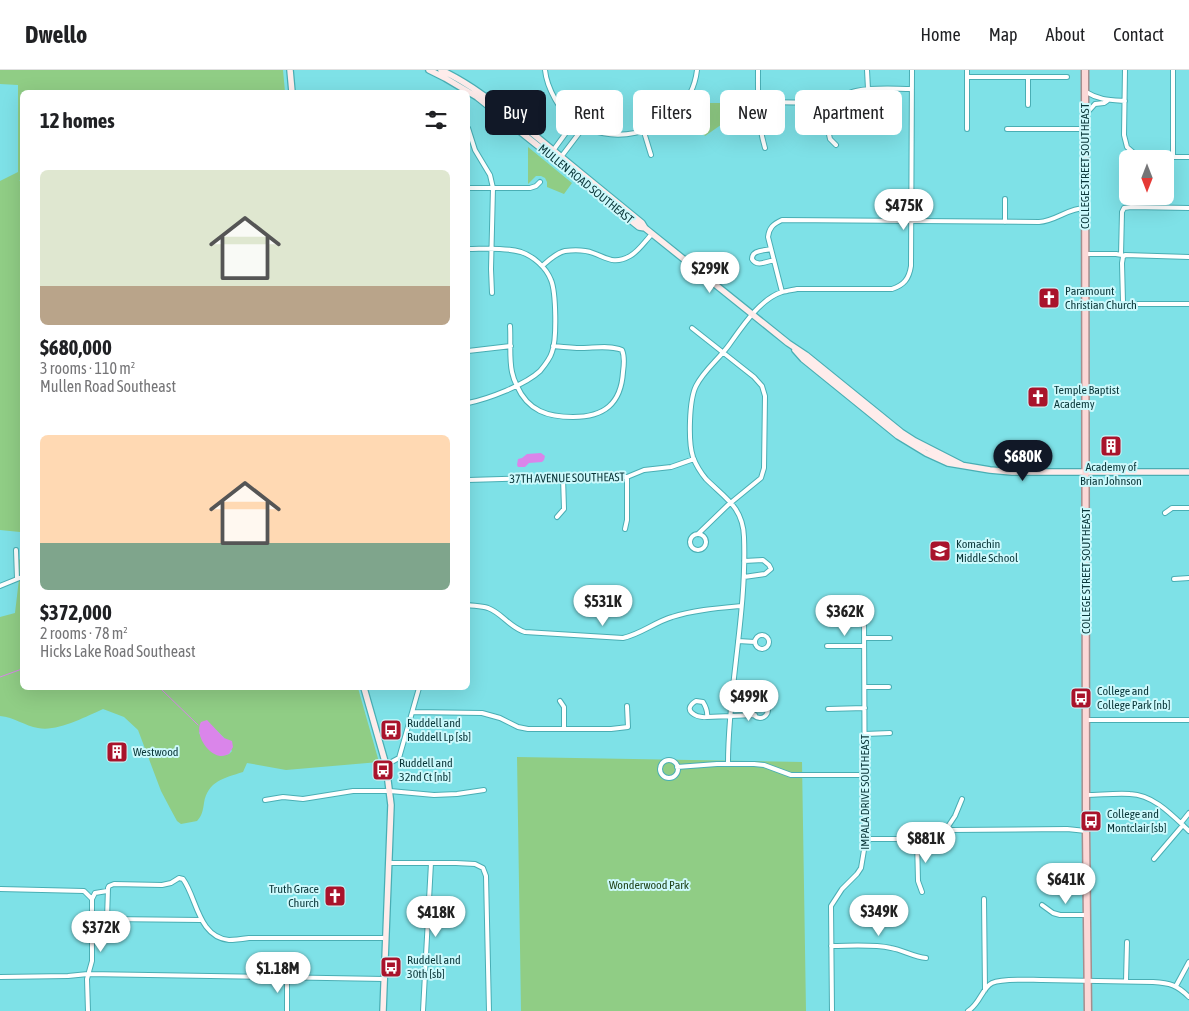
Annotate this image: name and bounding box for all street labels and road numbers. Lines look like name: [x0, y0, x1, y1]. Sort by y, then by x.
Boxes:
street label: COLLEGE STREET SOUTHEAST: [1078, 102, 1092, 229]
street label: MULLEN ROAD SOUTHEAST: [536, 141, 637, 227]
street label: 37TH AVENUE SOUTHEAST: [509, 470, 626, 486]
street label: COLLEGE STREET SOUTHEAST: [1079, 507, 1093, 634]
street label: IMPALA DRIVE SOUTHEAST: [858, 733, 872, 850]

